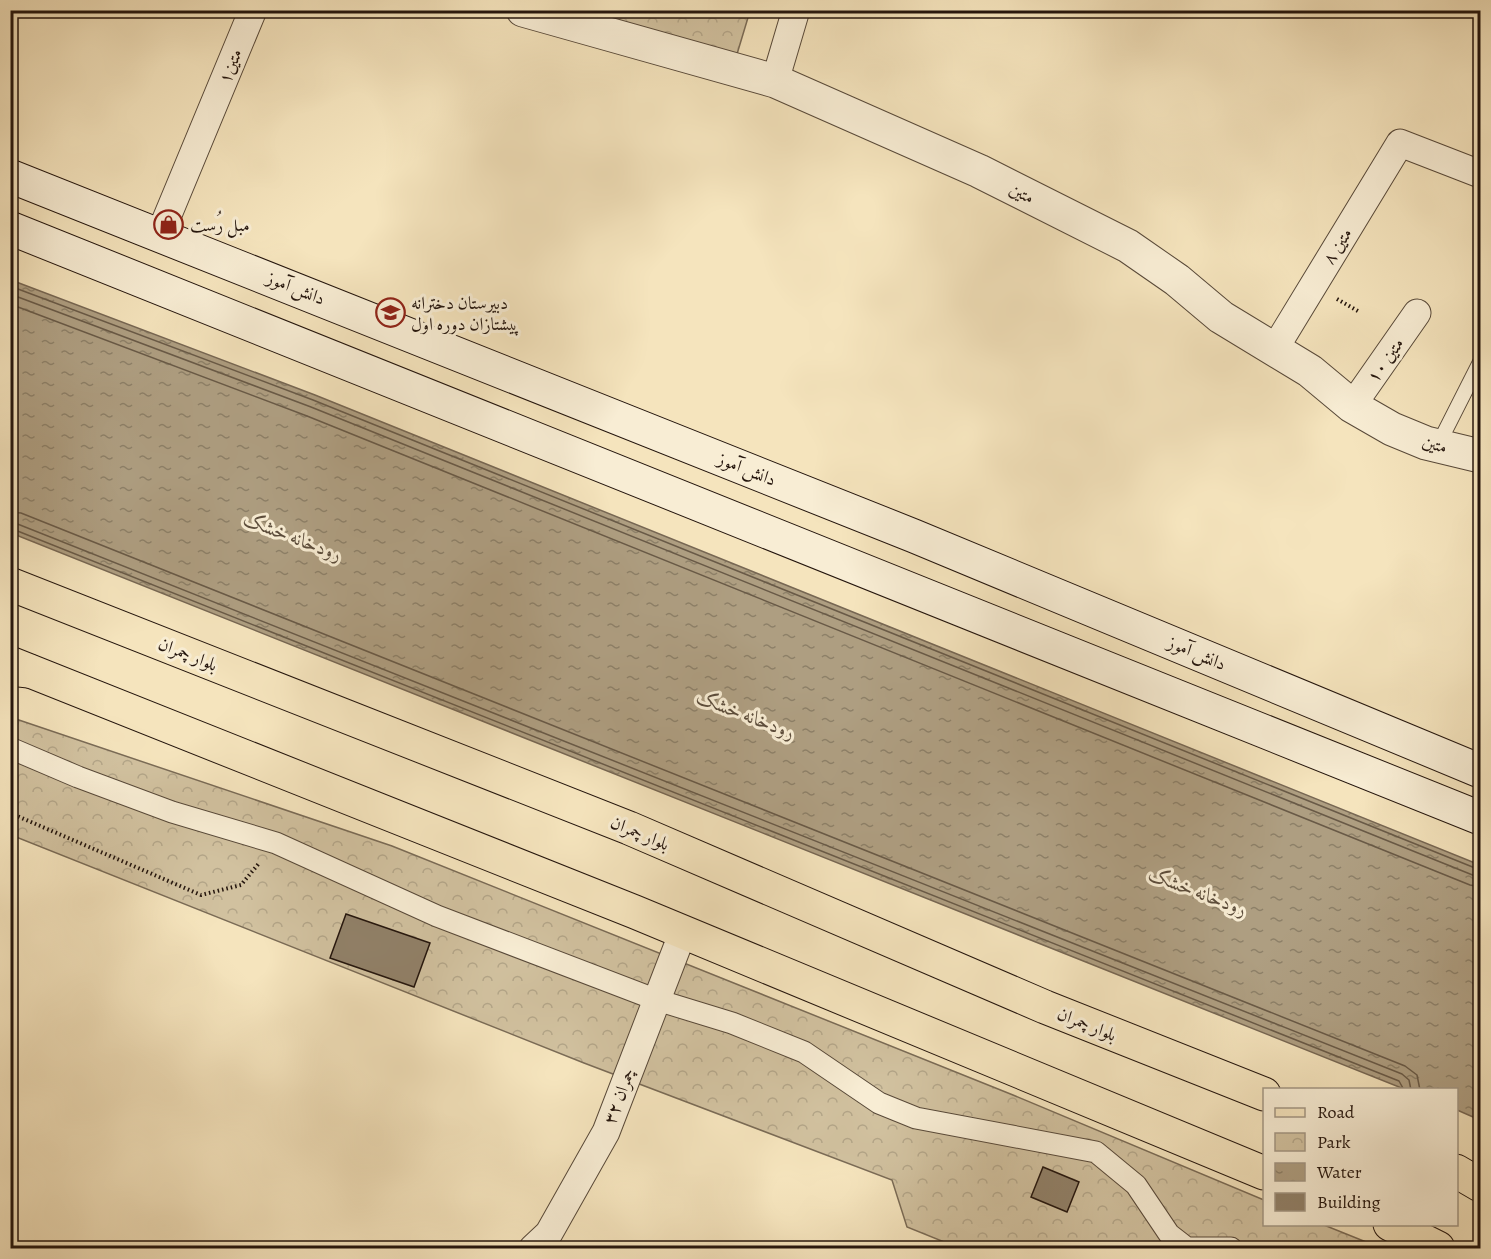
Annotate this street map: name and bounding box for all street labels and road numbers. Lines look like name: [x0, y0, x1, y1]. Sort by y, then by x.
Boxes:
street label: متین۱: [212, 45, 248, 87]
street label: متین: [1005, 177, 1039, 209]
street label: ۸ متین: [1316, 223, 1358, 269]
street label: دانش آموز: [261, 265, 329, 311]
street label: ۱۰ متین: [1361, 333, 1409, 387]
street label: متین: [1420, 429, 1450, 459]
street label: دانش آموز: [712, 446, 780, 492]
street label: دانش آموز: [1162, 629, 1230, 676]
street label: بلوار چمران: [155, 631, 221, 677]
street label: بلوار چمران: [607, 810, 673, 856]
street label: بلوار چمران: [1054, 1001, 1120, 1047]
street label: ۳۲ چمران: [597, 1065, 641, 1127]

